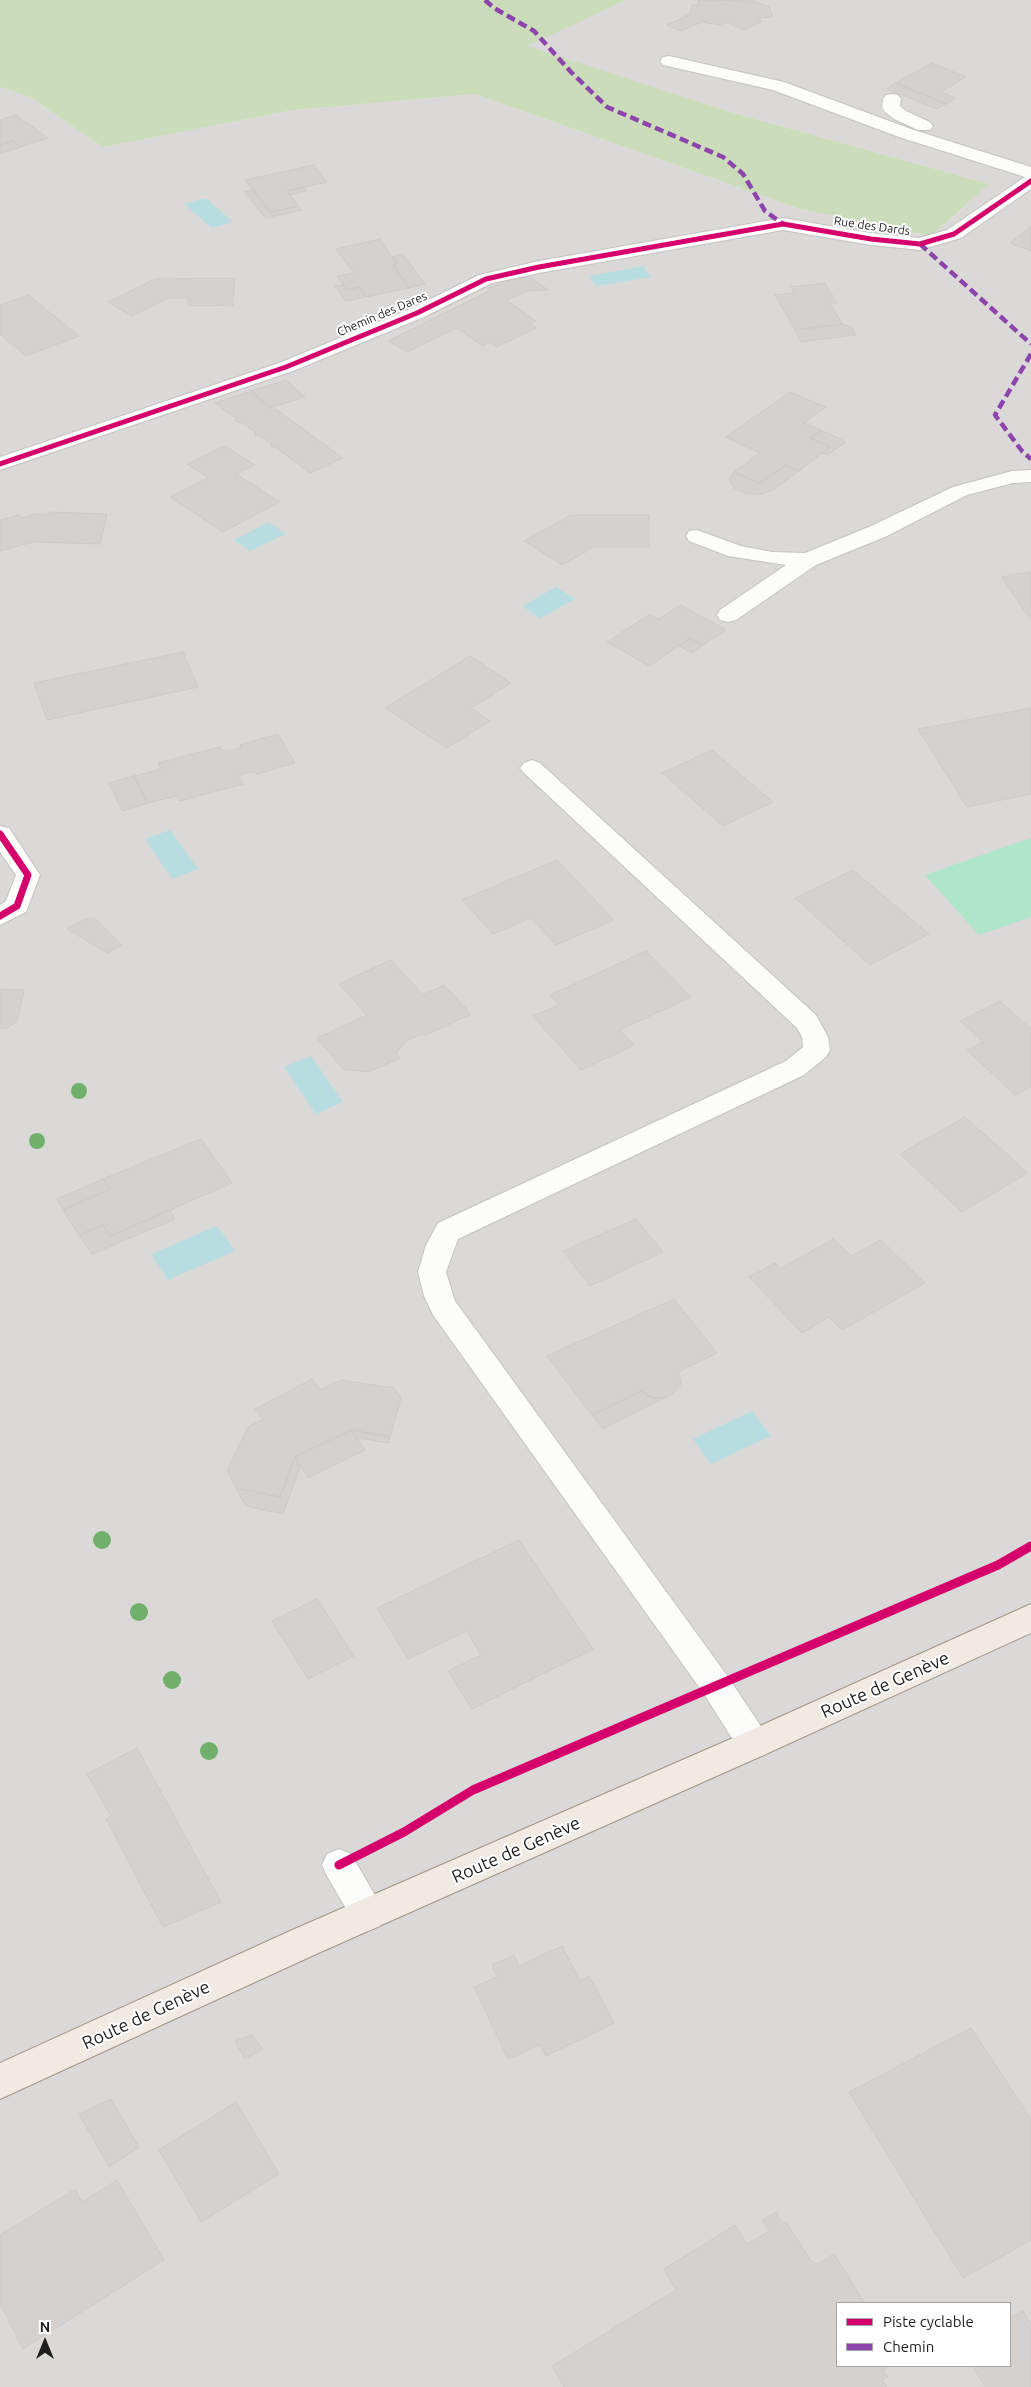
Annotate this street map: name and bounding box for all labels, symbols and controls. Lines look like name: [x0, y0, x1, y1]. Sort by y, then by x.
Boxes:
street label: Rue des Dards: [833, 214, 911, 238]
street label: Chemin des Dares: [335, 289, 429, 339]
street label: Route de Genève: [817, 1647, 953, 1723]
street label: Route de Genève: [448, 1812, 584, 1888]
street label: Route de Genève: [79, 1976, 213, 2054]
legend: [836, 2302, 1011, 2367]
text: Piste cyclable: [883, 2313, 974, 2330]
north arrow: [20, 2317, 70, 2367]
text: N: [40, 2319, 50, 2335]
text: Chemin: [883, 2338, 934, 2355]

